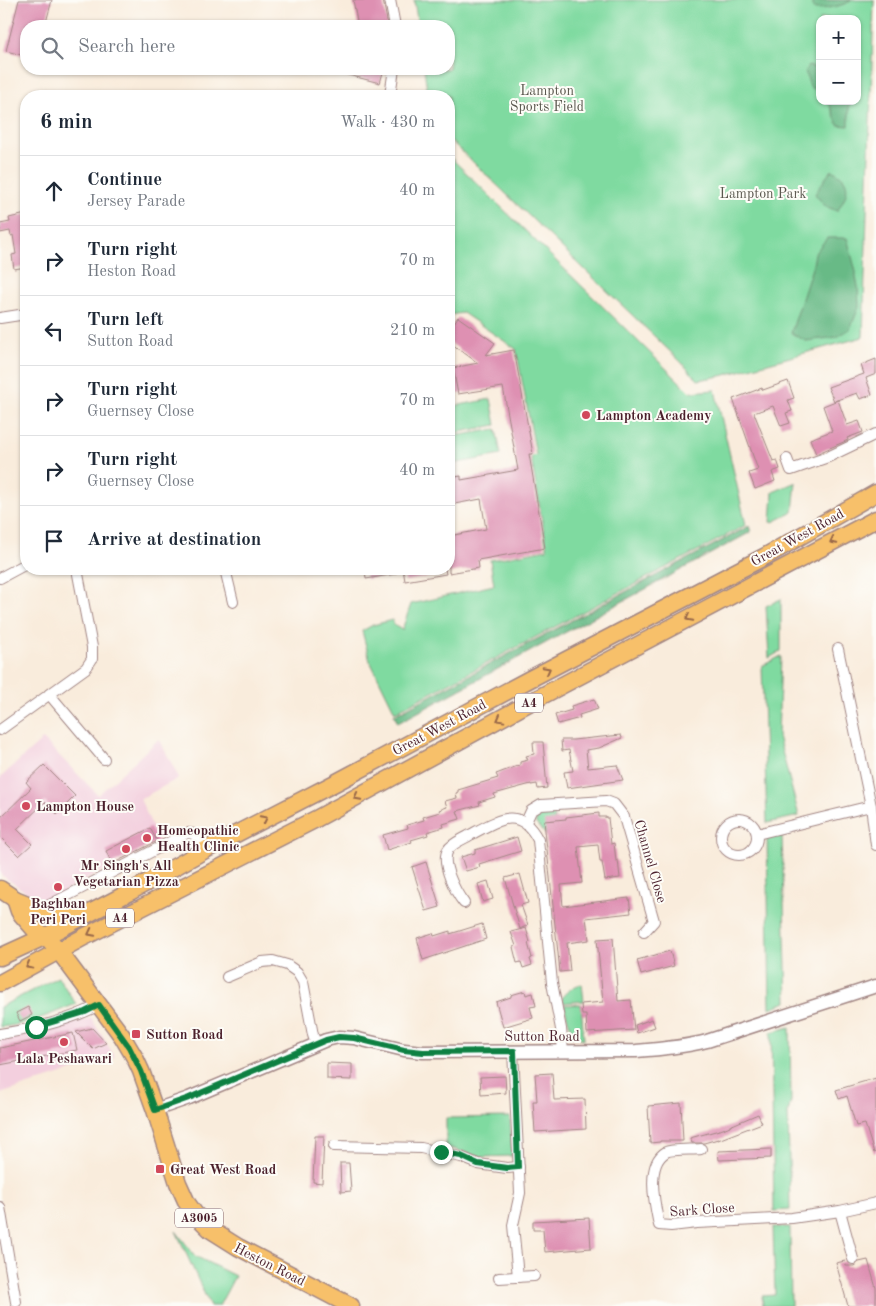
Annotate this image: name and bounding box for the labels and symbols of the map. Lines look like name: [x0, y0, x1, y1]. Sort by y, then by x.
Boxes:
park label: Lampton Sports Field: [510, 84, 584, 114]
park label: Lampton Park: [720, 187, 806, 201]
marker: Lampton Academy: [580, 409, 592, 421]
place label: Lampton Academy: [596, 409, 712, 423]
street label: Great West Road: [749, 507, 846, 569]
one-way arrow: [829, 535, 838, 545]
one-way arrow: [686, 612, 695, 622]
one-way arrow: [541, 666, 550, 676]
road number: A4: [515, 694, 543, 712]
street label: Great West Road: [390, 697, 489, 759]
one-way arrow: [496, 713, 505, 723]
one-way arrow: [354, 791, 363, 801]
marker: Lampton House: [20, 800, 32, 812]
place label: Lampton House: [36, 800, 134, 814]
one-way arrow: [259, 815, 268, 825]
street label: Channel Close: [631, 818, 669, 904]
place label: Homeopathic Health Clinic: [157, 824, 240, 854]
marker: Homeopathic Health Clinic: [141, 832, 153, 844]
marker: Mr Singh's All Vegetarian Pizza: [120, 843, 132, 855]
place label: Mr Singh's All Vegetarian Pizza: [73, 859, 179, 889]
marker: Baghban Peri Peri: [52, 881, 64, 893]
place label: Baghban Peri Peri: [30, 897, 86, 927]
road number: A4: [106, 908, 134, 928]
one-way arrow: [88, 927, 97, 937]
one-way arrow: [25, 960, 34, 970]
route start: [25, 1016, 48, 1039]
marker: Sutton Road: [130, 1028, 142, 1040]
place label: Sutton Road: [146, 1028, 224, 1042]
street label: Sutton Road: [504, 1030, 580, 1044]
marker: Lala Peshawari: [58, 1036, 70, 1048]
place label: Lala Peshawari: [16, 1052, 112, 1066]
route end: [430, 1141, 453, 1164]
marker: Great West Road: [154, 1163, 166, 1175]
place label: Great West Road: [170, 1163, 277, 1177]
street label: Sark Close: [669, 1201, 735, 1219]
road number: A3005: [175, 1208, 223, 1228]
street label: Heston Road: [232, 1241, 308, 1289]

